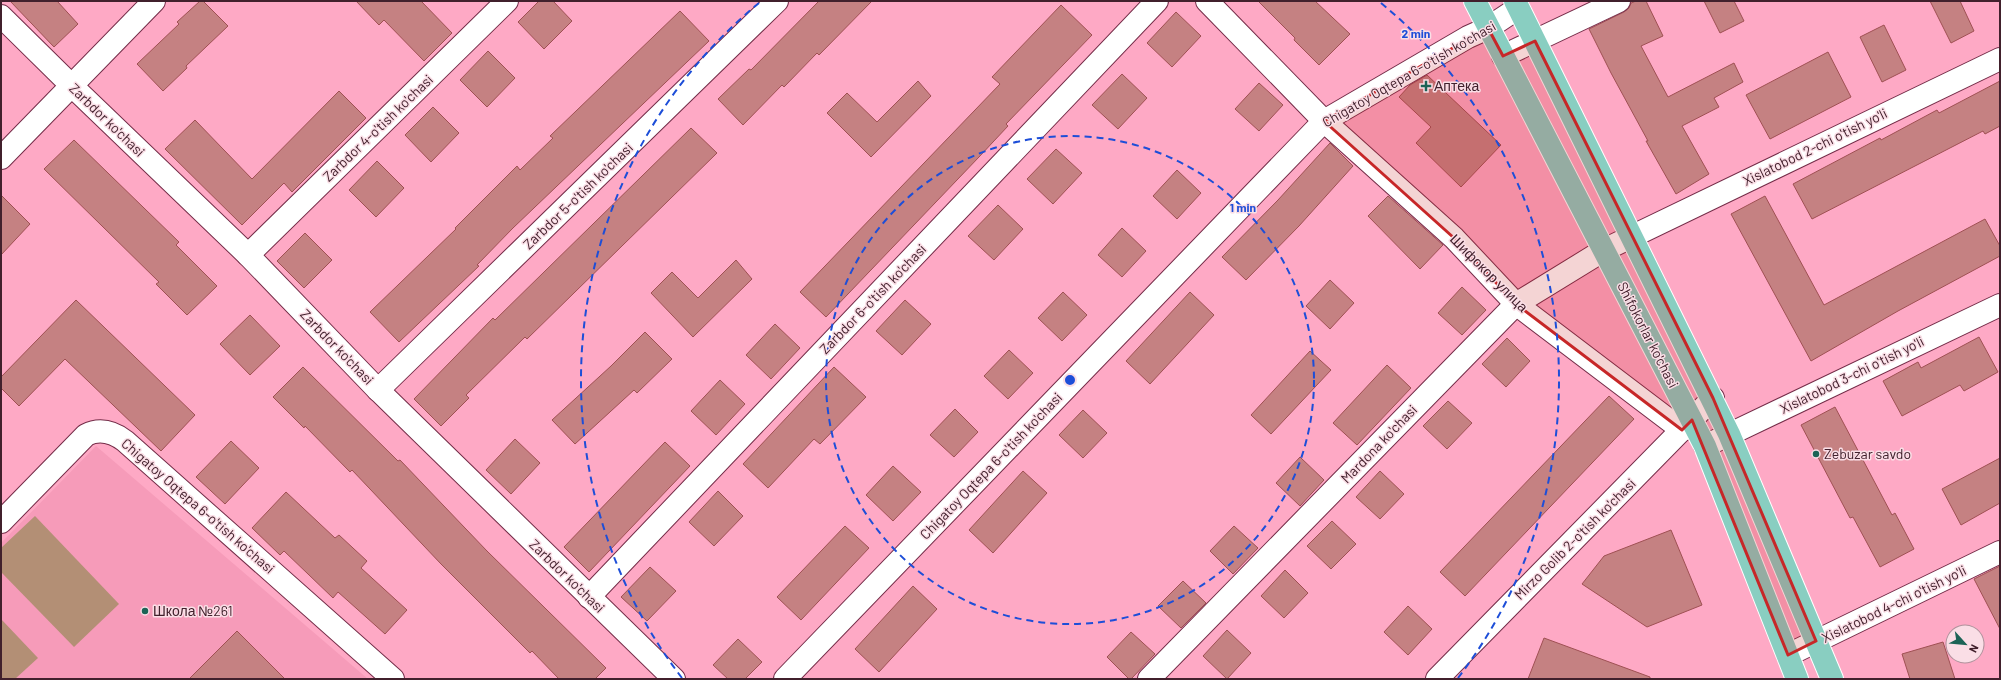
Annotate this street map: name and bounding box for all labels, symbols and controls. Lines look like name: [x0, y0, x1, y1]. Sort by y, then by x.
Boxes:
street label: Chigatoy Oqtepa 6-o'tish ko'chasi: [1319, 17, 1498, 130]
text: 2 min: [1402, 26, 1430, 40]
street label: Zarbdor 4-o'tish ko'chasi: [319, 71, 436, 185]
place label: Аптека: [1434, 77, 1479, 94]
street label: Zarbdor ko'chasi: [66, 79, 149, 160]
marker: Аптека: [1421, 81, 1431, 91]
street label: Xislatobod 2-chi o'tish yo'li: [1740, 104, 1890, 189]
street label: Zarbdor 5-o'tish ko'chasi: [519, 139, 636, 252]
text: 1 min: [1230, 200, 1256, 214]
street label: Шифокор улица: [1447, 230, 1532, 315]
street label: Zarbdor 6-o'tish ko'chasi: [816, 240, 929, 357]
street label: Shifokorlar ko'chasi: [1614, 279, 1682, 391]
street label: Zarbdor ko'chasi: [297, 305, 378, 388]
street label: Xislatobod 3-chi o'tish yo'li: [1777, 332, 1927, 417]
centre of rings: [1063, 373, 1077, 387]
street label: Chigatoy Oqtepa 6-o'tish ko'chasi: [916, 389, 1065, 543]
street label: Mardona ko'chasi: [1337, 401, 1420, 486]
street label: Chigatoy Oqtepa 6-o'tish ko'chasi: [118, 434, 278, 577]
place label: Zebuzar savdo: [1824, 445, 1911, 462]
marker: Zebuzar savdo: [1811, 449, 1821, 459]
street label: Mirzo Golib 2-o'tish ko'chasi: [1510, 474, 1639, 603]
street label: Zarbdor ko'chasi: [526, 535, 609, 616]
street label: Xislatobod 4-chi o'tish yo'li: [1819, 561, 1969, 646]
place label: Школа №261: [153, 602, 233, 619]
marker: Школа №261: [140, 606, 150, 616]
north arrow: [1945, 624, 1985, 664]
text: N: [1967, 643, 1982, 655]

